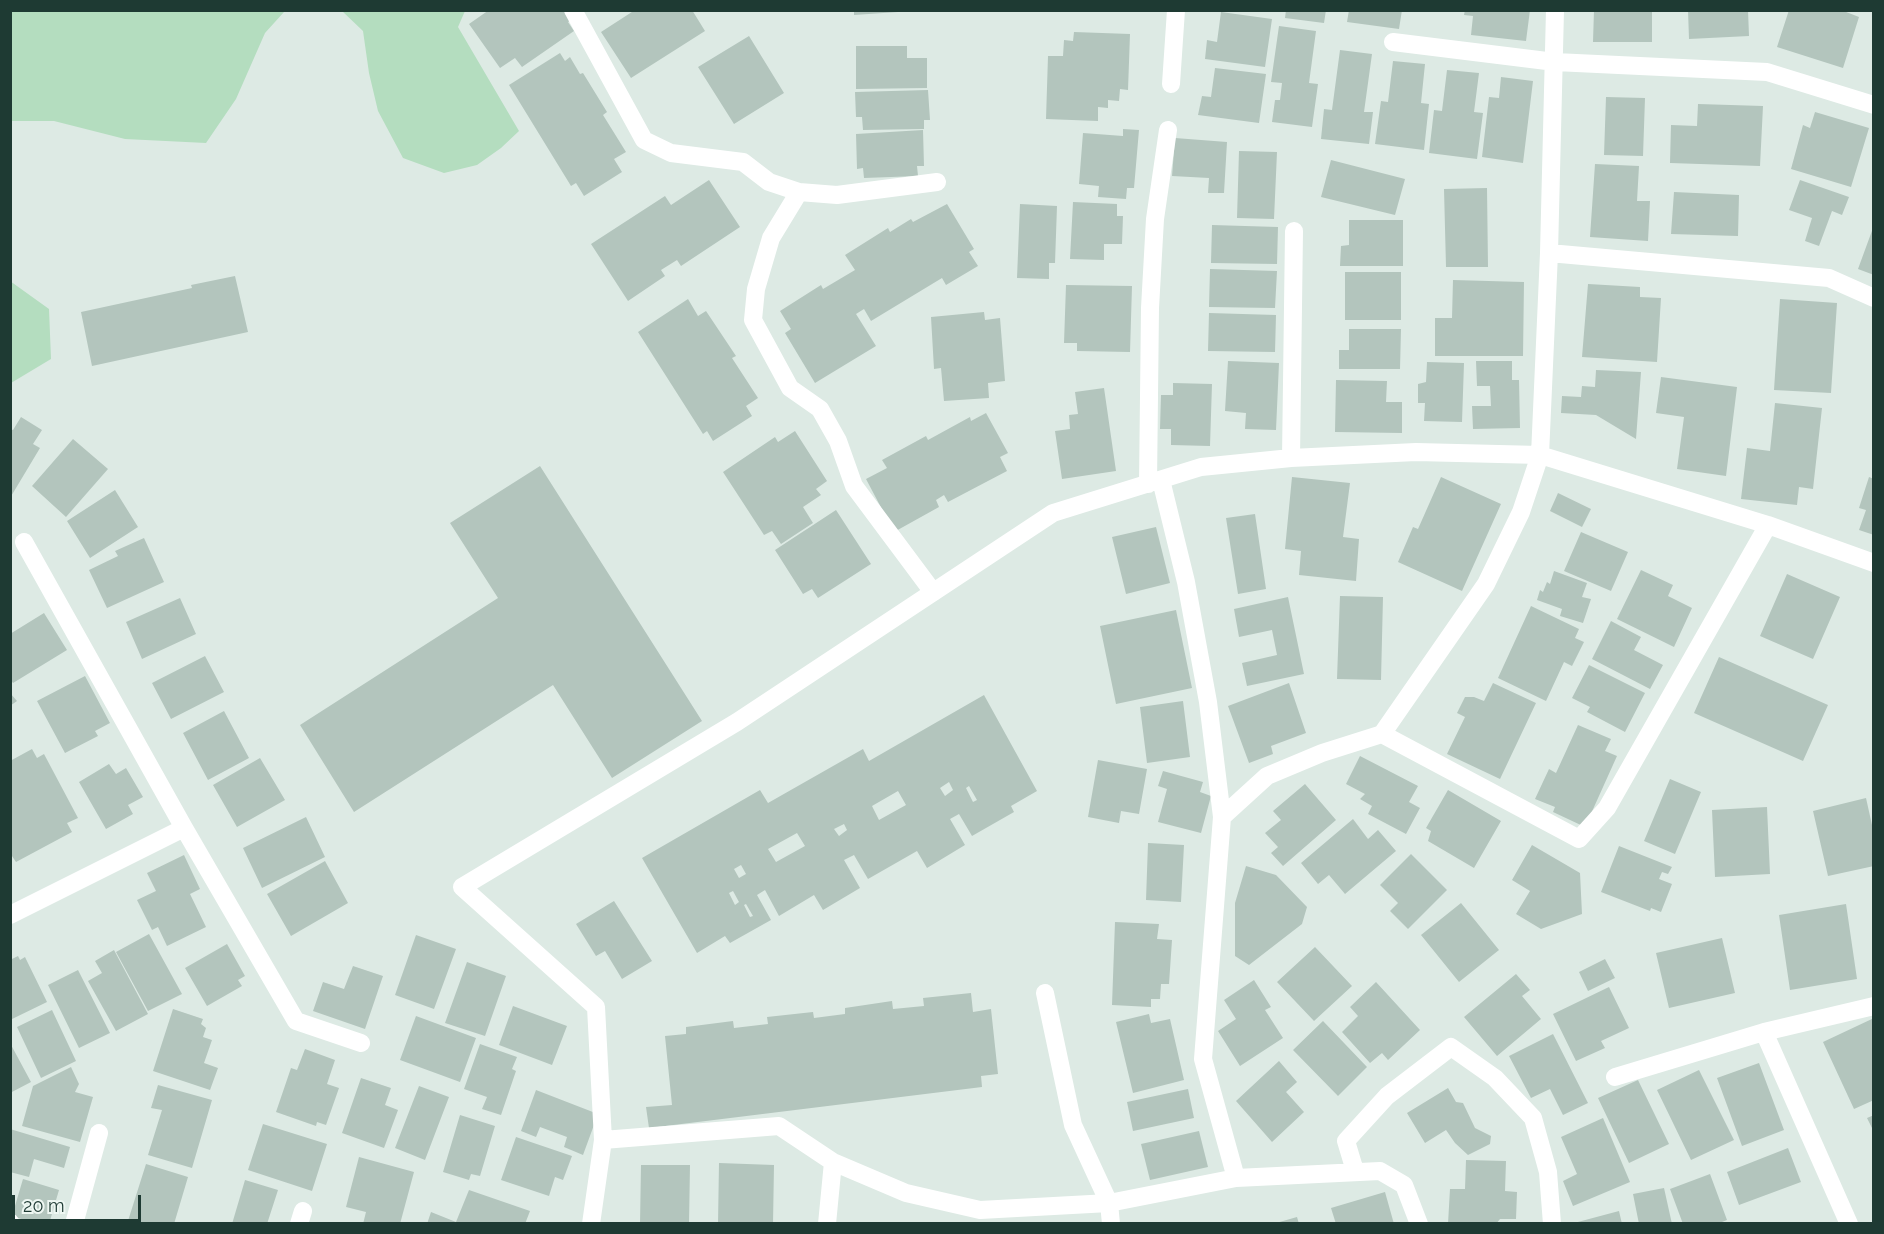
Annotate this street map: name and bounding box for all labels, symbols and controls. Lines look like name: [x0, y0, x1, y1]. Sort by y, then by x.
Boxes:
scale bar: [15, 1183, 144, 1221]
text: 20 m: [23, 1195, 65, 1216]

